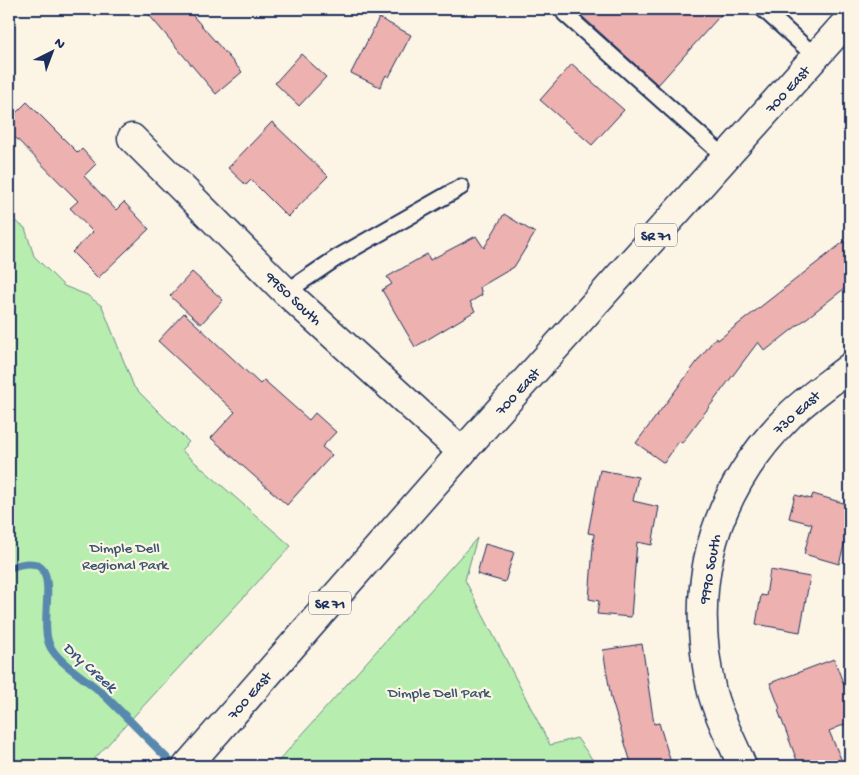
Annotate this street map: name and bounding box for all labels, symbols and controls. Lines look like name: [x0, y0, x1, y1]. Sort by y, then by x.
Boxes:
north arrow: [28, 28, 78, 78]
text: N: [50, 35, 68, 54]
street label: 700 East: [762, 61, 816, 119]
road number: SR 71: [635, 224, 677, 246]
street label: 9950 South: [260, 268, 325, 330]
street label: 700 East: [492, 363, 546, 421]
street label: 730 East: [769, 386, 826, 440]
street label: 9990 South: [696, 533, 726, 607]
park label: Dimple Dell Regional Park: [82, 540, 169, 575]
road number: SR 71: [309, 592, 351, 614]
water label: Dry Creek: [58, 640, 121, 699]
street label: 700 East: [224, 667, 277, 725]
park label: Dimple Dell Park: [387, 685, 491, 703]

